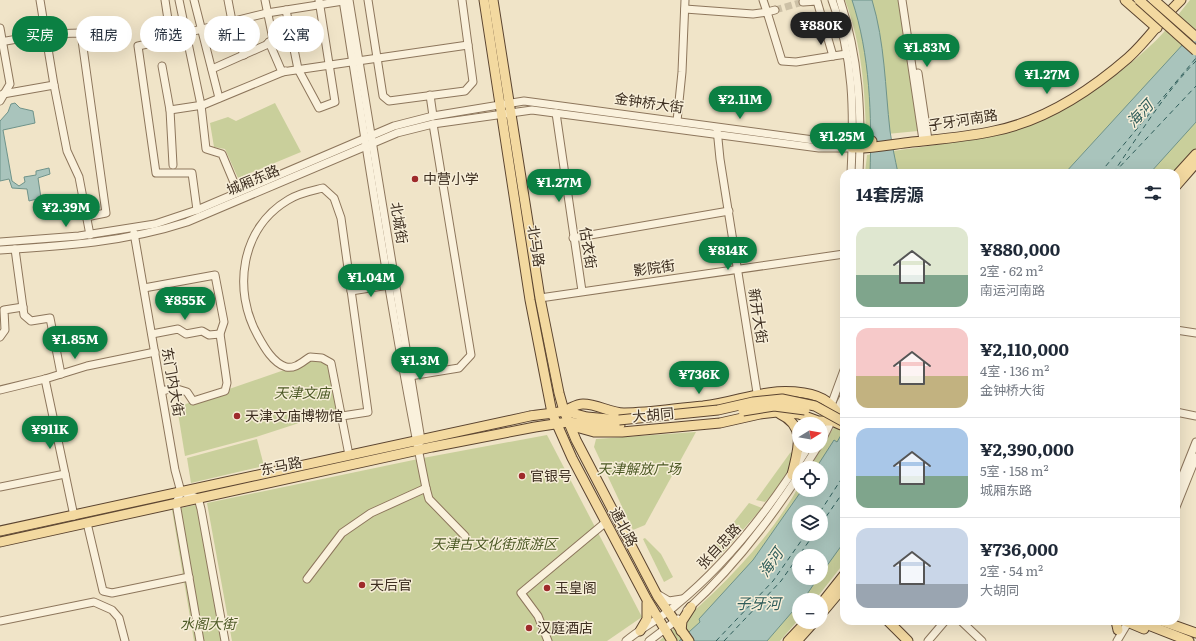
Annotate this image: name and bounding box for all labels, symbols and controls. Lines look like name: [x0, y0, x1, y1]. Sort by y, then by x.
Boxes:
pin: ¥880K: [793, 12, 849, 46]
text: ¥880K: [799, 15, 843, 34]
chip: 买房: [12, 16, 68, 52]
chip: 租房: [76, 16, 132, 52]
chip: 筛选: [140, 16, 196, 52]
chip: 新上: [204, 16, 260, 52]
chip: 公寓: [268, 16, 324, 52]
pin: ¥1.83M: [894, 34, 960, 68]
text: ¥1.83M: [903, 37, 951, 56]
pin: ¥1.27M: [1014, 61, 1080, 95]
text: ¥1.27M: [1024, 64, 1070, 83]
pin: ¥2.11M: [707, 86, 773, 120]
street label: 金钟桥大街: [613, 87, 685, 117]
text: ¥2.11M: [718, 89, 762, 108]
water label: 海河: [1120, 92, 1160, 132]
street label: 子牙河南路: [927, 104, 999, 134]
pin: ¥1.25M: [809, 123, 875, 157]
text: ¥1.25M: [819, 126, 865, 145]
street label: 城厢东路: [223, 159, 282, 199]
place label: 中营小学: [423, 168, 479, 188]
pin: ¥1.27M: [526, 169, 592, 203]
text: ¥1.27M: [536, 172, 582, 191]
marker: 中营小学: [410, 174, 420, 184]
text: 14套房源: [856, 181, 924, 206]
icon: filters: [1142, 182, 1164, 204]
pin: ¥2.39M: [33, 194, 99, 228]
text: ¥2.39M: [42, 197, 90, 216]
street label: 北城街: [387, 201, 413, 245]
street label: 北马路: [524, 224, 550, 268]
street label: 估衣街: [576, 226, 602, 270]
text: ¥880,000: [980, 236, 1060, 261]
pin: ¥814K: [700, 237, 756, 271]
text: ¥814K: [708, 240, 748, 259]
icon: home: [888, 243, 936, 291]
street label: 影院街: [632, 254, 676, 280]
text: 2室 · 62 m²: [980, 261, 1043, 280]
pin: ¥1.04M: [338, 264, 404, 298]
text: ¥1.04M: [347, 267, 395, 286]
text: 南运河南路: [980, 280, 1045, 299]
pin: ¥855K: [157, 287, 213, 321]
street label: 新开大街: [745, 287, 773, 345]
text: ¥855K: [164, 290, 206, 309]
pin: ¥1.85M: [42, 326, 108, 360]
text: ¥1.85M: [52, 329, 98, 348]
text: ¥2,110,000: [980, 336, 1069, 361]
icon: home: [888, 344, 936, 392]
street label: 东门内大街: [158, 346, 190, 418]
pin: ¥1.3M: [392, 347, 448, 381]
text: ¥1.3M: [400, 350, 440, 369]
pin: ¥736K: [671, 361, 727, 395]
text: 4室 · 136 m²: [980, 361, 1049, 380]
text: ¥736K: [678, 364, 720, 383]
text: 金钟桥大街: [980, 380, 1045, 399]
park label: 天津文庙: [274, 382, 332, 402]
street label: 大胡同: [631, 402, 675, 426]
place label: 天津文庙博物馆: [245, 405, 343, 425]
marker: 天津文庙博物馆: [232, 411, 242, 421]
pin: ¥911K: [22, 416, 78, 450]
north arrow: [792, 417, 828, 453]
map controls: [792, 417, 828, 629]
text: ¥911K: [31, 419, 69, 438]
text: ¥2,390,000: [980, 436, 1074, 461]
icon: home: [888, 444, 936, 492]
street label: 东马路: [258, 451, 303, 479]
park label: 天津解放广场: [597, 458, 682, 478]
button: locate: [792, 461, 828, 497]
text: 5室 · 158 m²: [980, 461, 1049, 480]
place label: 官银号: [530, 465, 572, 485]
marker: 官银号: [517, 471, 527, 481]
text: 城厢东路: [980, 480, 1032, 499]
street label: 通北路: [606, 503, 644, 550]
button: layers: [792, 505, 828, 541]
street label: 张自忠路: [692, 518, 745, 573]
park label: 天津古文化街旅游区: [431, 533, 559, 553]
text: ¥736,000: [980, 536, 1058, 561]
water label: 海河: [752, 541, 790, 581]
icon: home: [888, 544, 936, 592]
button: +: [792, 549, 828, 585]
text: 2室 · 54 m²: [980, 561, 1043, 580]
place label: 天后官: [370, 574, 412, 594]
place label: 玉皇阁: [555, 577, 597, 597]
marker: 天后官: [357, 580, 367, 590]
text: 大胡同: [980, 580, 1019, 599]
marker: 玉皇阁: [542, 583, 552, 593]
water label: 子牙河: [735, 591, 783, 614]
button: −: [792, 593, 828, 629]
park label: 水阁大街: [180, 613, 238, 633]
place label: 汉庭酒店: [537, 617, 593, 637]
marker: 汉庭酒店: [524, 623, 534, 633]

